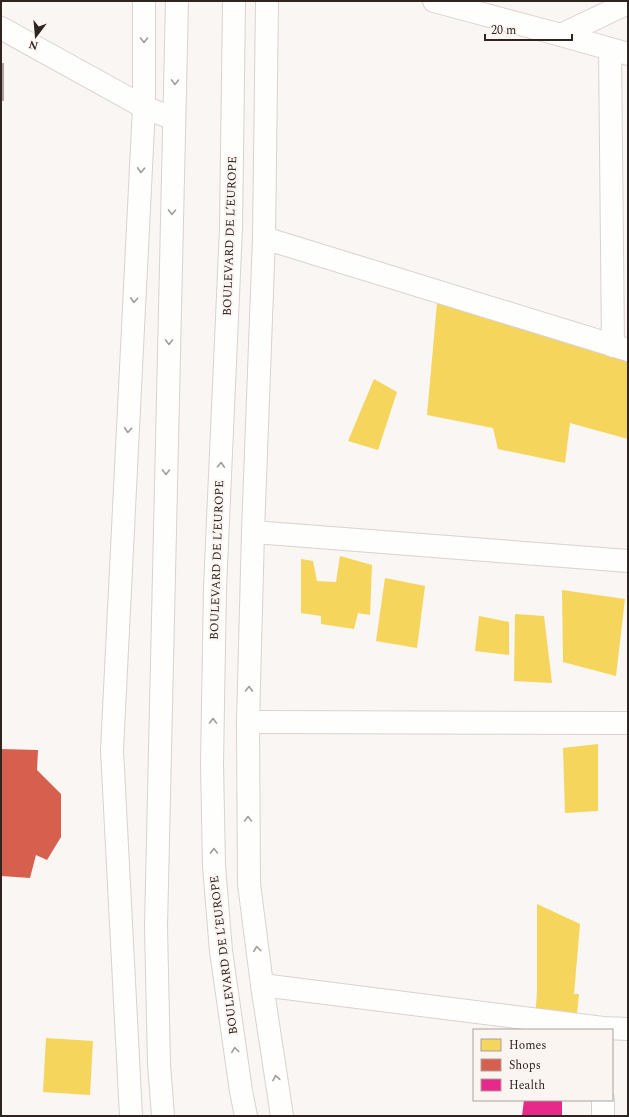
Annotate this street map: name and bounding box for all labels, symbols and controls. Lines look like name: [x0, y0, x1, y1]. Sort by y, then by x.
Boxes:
north arrow: [16, 16, 56, 56]
scale bar: [485, 16, 572, 42]
text: 20 m: [491, 21, 516, 40]
text: N: [27, 36, 40, 55]
one-way arrow: [140, 37, 148, 43]
one-way arrow: [170, 79, 179, 85]
street label: BOULEVARD DE L’EUROPE: [218, 156, 242, 316]
one-way arrow: [137, 167, 145, 173]
one-way arrow: [167, 209, 176, 215]
one-way arrow: [130, 297, 139, 303]
one-way arrow: [165, 339, 173, 345]
one-way arrow: [124, 427, 132, 433]
one-way arrow: [216, 462, 225, 468]
one-way arrow: [162, 469, 170, 475]
street label: BOULEVARD DE L’EUROPE: [205, 480, 229, 640]
one-way arrow: [245, 686, 253, 692]
one-way arrow: [209, 718, 217, 724]
one-way arrow: [244, 816, 252, 822]
one-way arrow: [209, 848, 218, 854]
street label: BOULEVARD DE L’EUROPE: [205, 874, 243, 1036]
one-way arrow: [253, 946, 262, 952]
legend: [473, 1029, 613, 1101]
text: Homes: [509, 1036, 547, 1055]
one-way arrow: [231, 1047, 240, 1053]
text: Shops: [509, 1056, 541, 1075]
one-way arrow: [272, 1074, 280, 1081]
text: Health: [509, 1076, 545, 1095]

